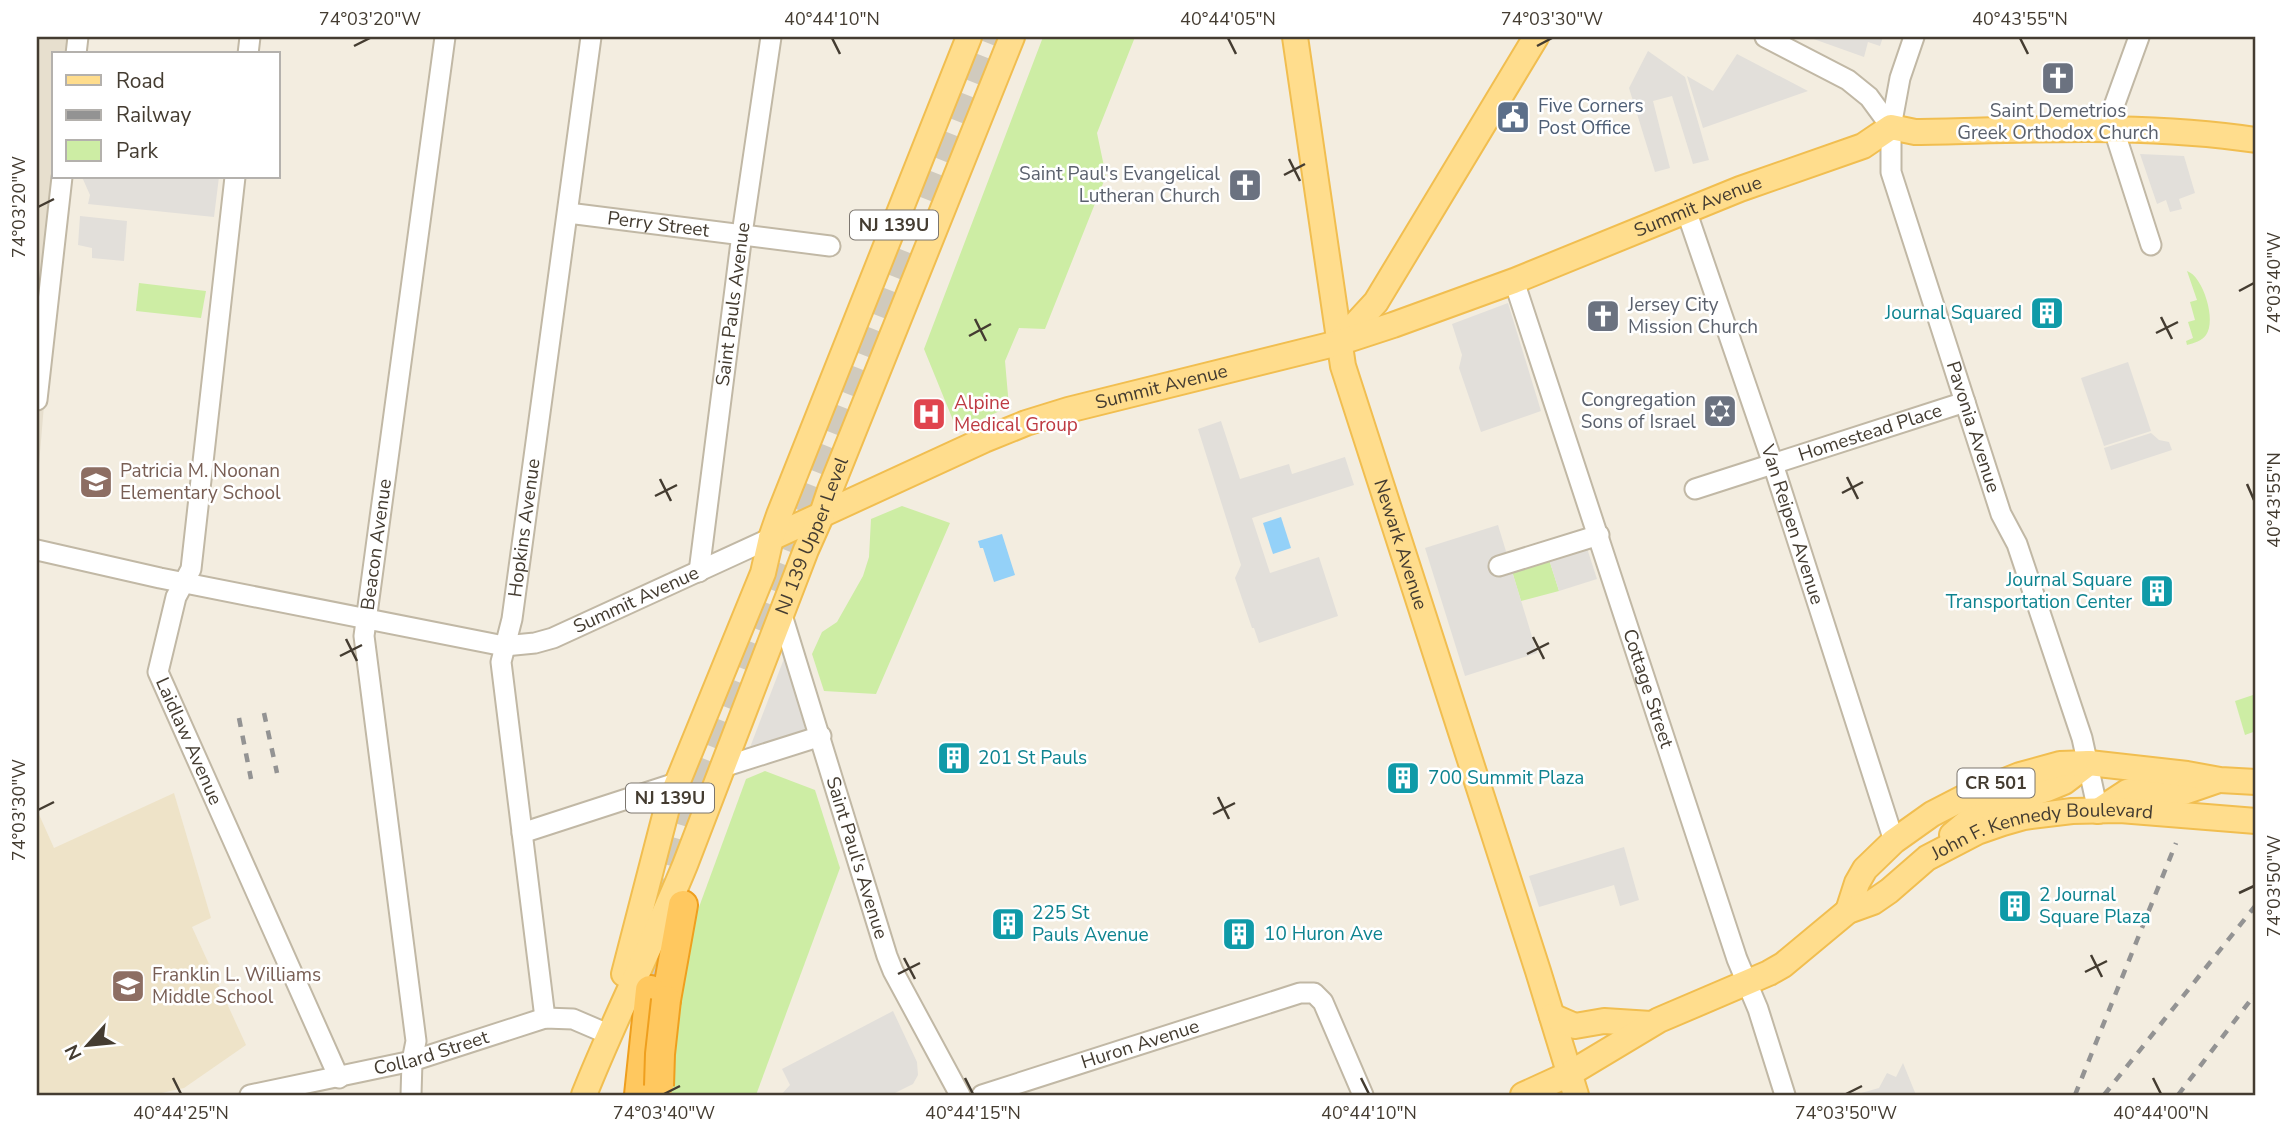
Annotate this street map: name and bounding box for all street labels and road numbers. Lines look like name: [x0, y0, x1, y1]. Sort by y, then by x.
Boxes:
street label: Summit Avenue: [1630, 169, 1765, 244]
street label: Perry Street: [606, 205, 711, 244]
road number: NJ 139U: [850, 210, 938, 240]
street label: Saint Pauls Avenue: [710, 220, 757, 388]
street label: Summit Avenue: [1093, 358, 1230, 416]
street label: Pavonia Avenue: [1940, 358, 2006, 496]
street label: Homestead Place: [1795, 397, 1945, 468]
street label: Van Reipen Avenue: [1754, 440, 1830, 608]
street label: NJ 139 Upper Level: [769, 453, 855, 619]
street label: Hopkins Avenue: [502, 457, 547, 599]
street label: Newark Avenue: [1367, 476, 1434, 613]
street label: Beacon Avenue: [355, 477, 398, 612]
street label: Summit Avenue: [569, 560, 703, 640]
street label: Cottage Street: [1616, 626, 1680, 752]
street label: Laidlaw Avenue: [149, 673, 229, 809]
road number: CR 501: [1958, 768, 2035, 798]
street label: Saint Paul's Avenue: [819, 773, 894, 942]
road number: NJ 139U: [626, 784, 714, 812]
street label: John F. Kennedy Boulevard: [1926, 797, 2154, 867]
street label: Huron Avenue: [1078, 1013, 1203, 1075]
street label: Collard Street: [371, 1024, 492, 1082]

